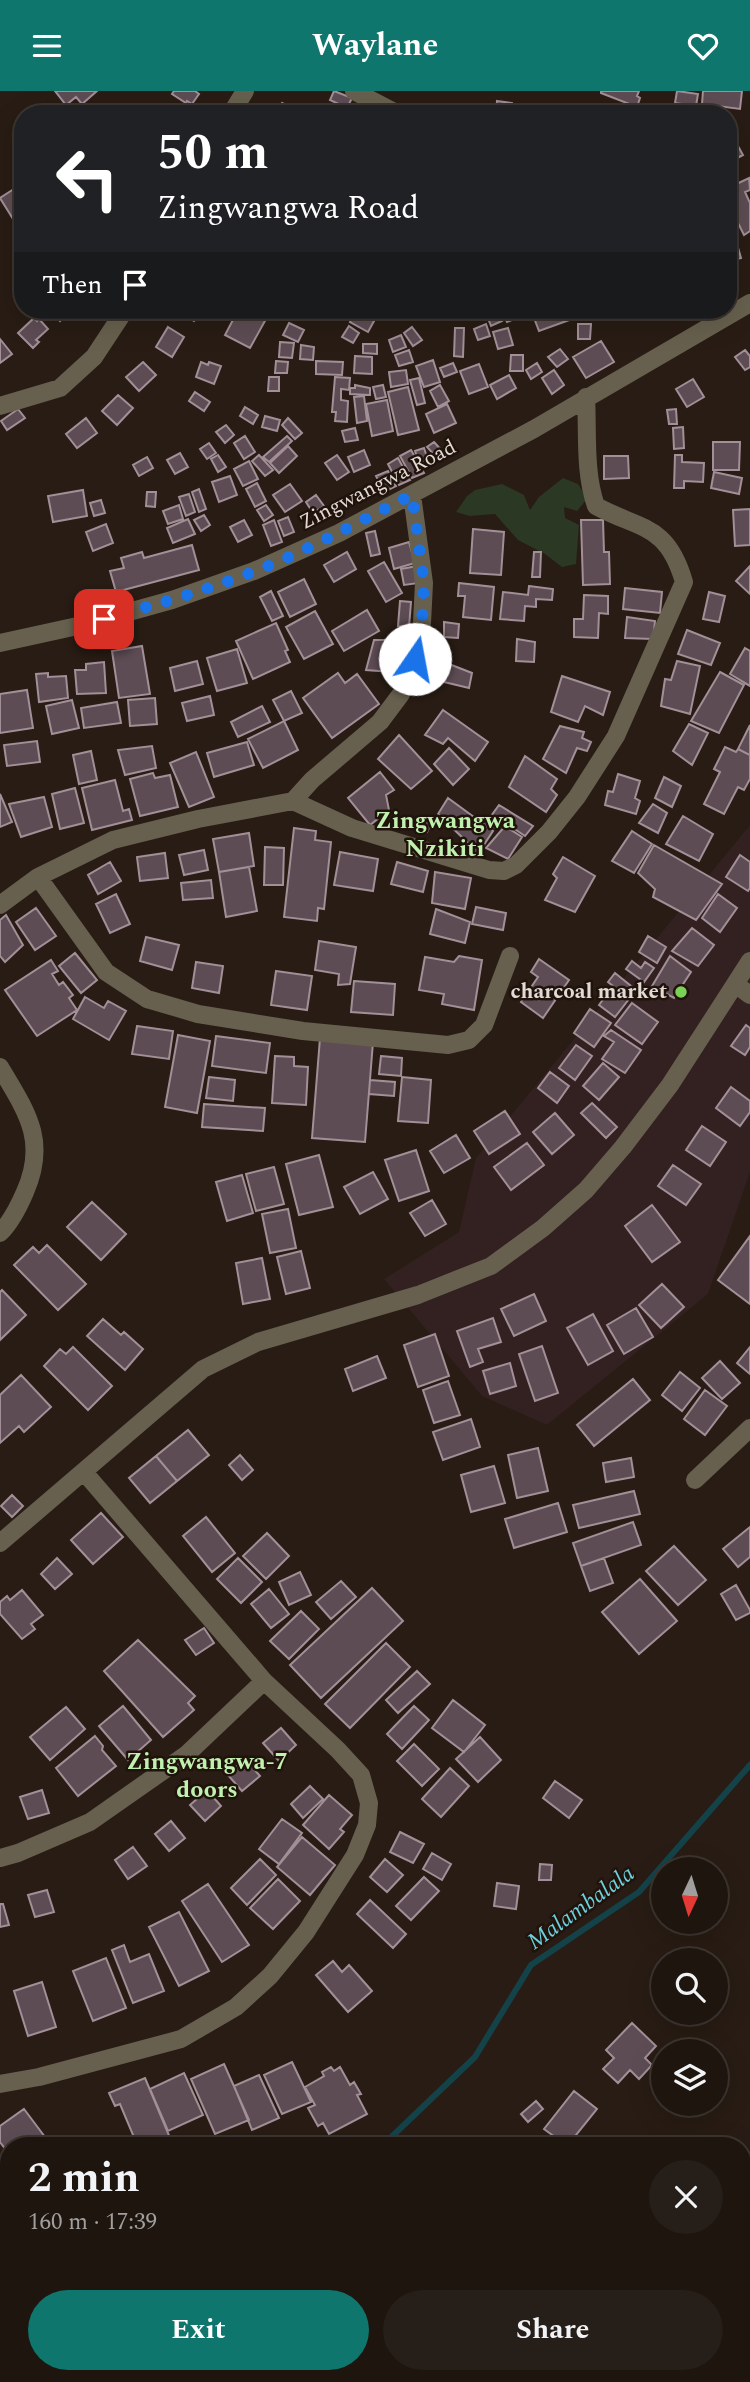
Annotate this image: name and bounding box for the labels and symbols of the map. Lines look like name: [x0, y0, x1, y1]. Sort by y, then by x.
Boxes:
street label: Zingwangwa Road: [294, 432, 462, 538]
pin: [74, 589, 134, 649]
position arrow: [378, 622, 452, 696]
district label: Zingwangwa Nzikiti: [375, 803, 516, 867]
place label: charcoal market: [510, 976, 667, 1008]
marker: charcoal market: [673, 984, 689, 1000]
district label: Zingwangwa-7 doors: [126, 1744, 288, 1808]
water label: Malambalala: [520, 1857, 642, 1959]
north arrow: [651, 1857, 728, 1934]

